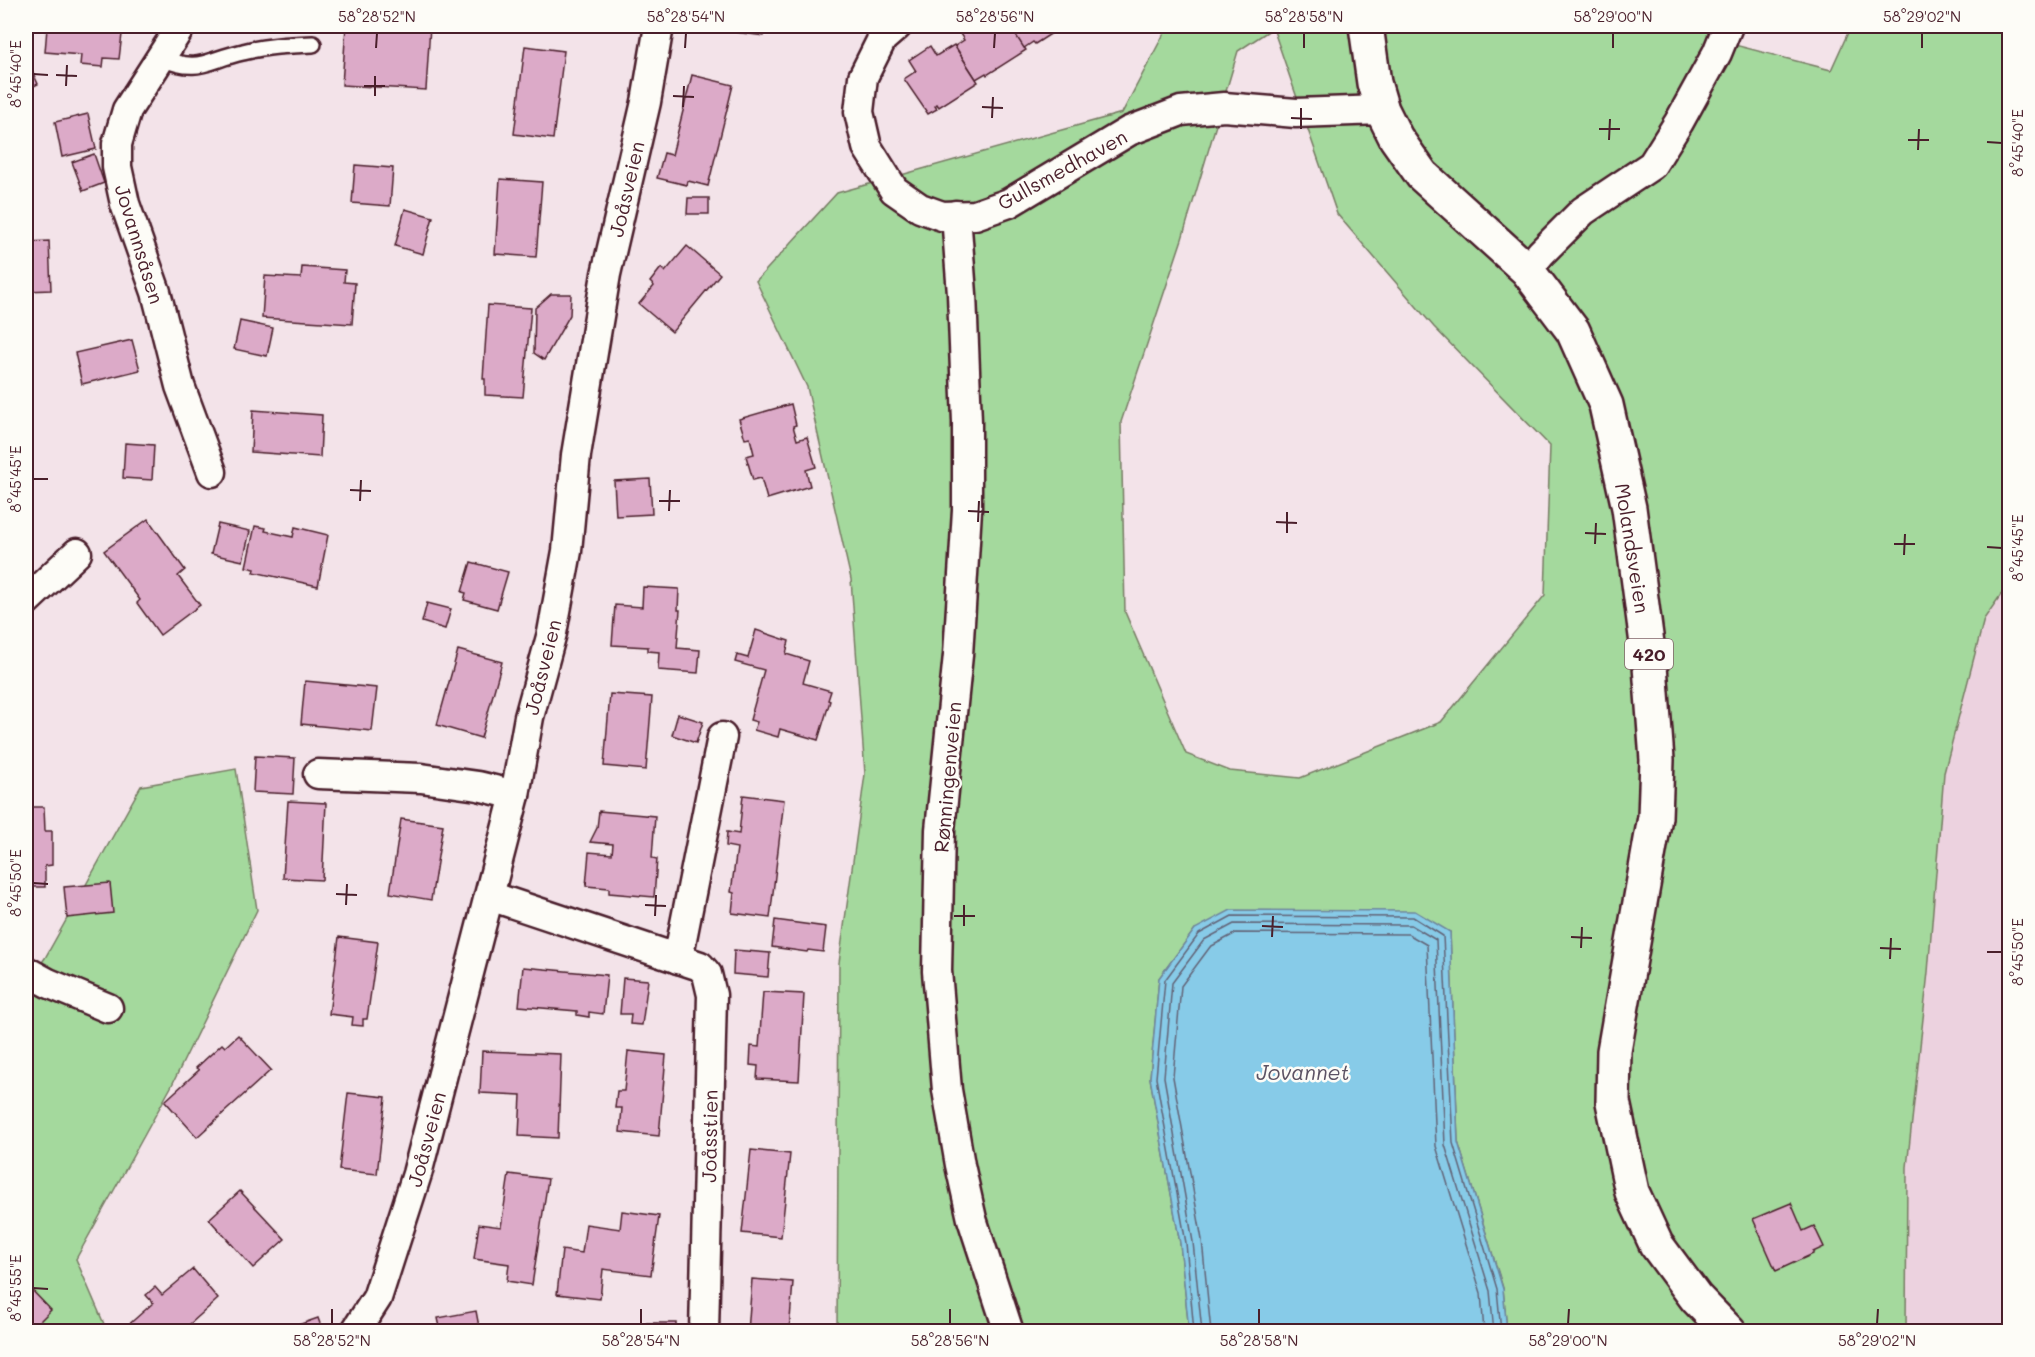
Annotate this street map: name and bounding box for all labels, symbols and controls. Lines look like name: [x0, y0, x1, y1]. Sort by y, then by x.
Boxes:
text: 58°28'52"N: [338, 6, 416, 26]
text: 58°28'54"N: [647, 6, 725, 26]
text: 58°28'56"N: [956, 6, 1034, 26]
text: 58°28'58"N: [1265, 6, 1343, 26]
text: 58°29'00"N: [1573, 6, 1653, 26]
text: 58°29'02"N: [1883, 6, 1961, 26]
text: 8°45'40"E: [5, 40, 25, 108]
text: 8°45'40"E: [2007, 109, 2027, 177]
street label: Gullsmedhaven: [993, 123, 1131, 215]
street label: Joåsveien: [602, 139, 650, 239]
street label: Jovannsåsen: [110, 181, 170, 307]
text: 8°45'45"E: [5, 445, 25, 513]
street label: Molandsveien: [1610, 481, 1656, 615]
text: 8°45'45"E: [2007, 514, 2027, 582]
street label: Joåsveien: [518, 617, 566, 717]
road number: 420: [1625, 639, 1673, 669]
street label: Rønningenveien: [927, 700, 967, 854]
text: 8°45'50"E: [5, 849, 25, 917]
text: 8°45'50"E: [2007, 918, 2027, 986]
water label: Jovannet: [1256, 1058, 1350, 1085]
street label: Joåsveien: [401, 1089, 451, 1189]
street label: Joåsstien: [695, 1089, 723, 1183]
text: 8°45'55"E: [5, 1254, 25, 1322]
text: 58°28'52"N: [293, 1330, 371, 1350]
text: 58°28'54"N: [602, 1330, 680, 1350]
text: 58°28'56"N: [911, 1330, 989, 1350]
text: 58°28'58"N: [1220, 1330, 1298, 1350]
text: 58°29'00"N: [1528, 1330, 1608, 1350]
text: 58°29'02"N: [1838, 1330, 1916, 1350]

